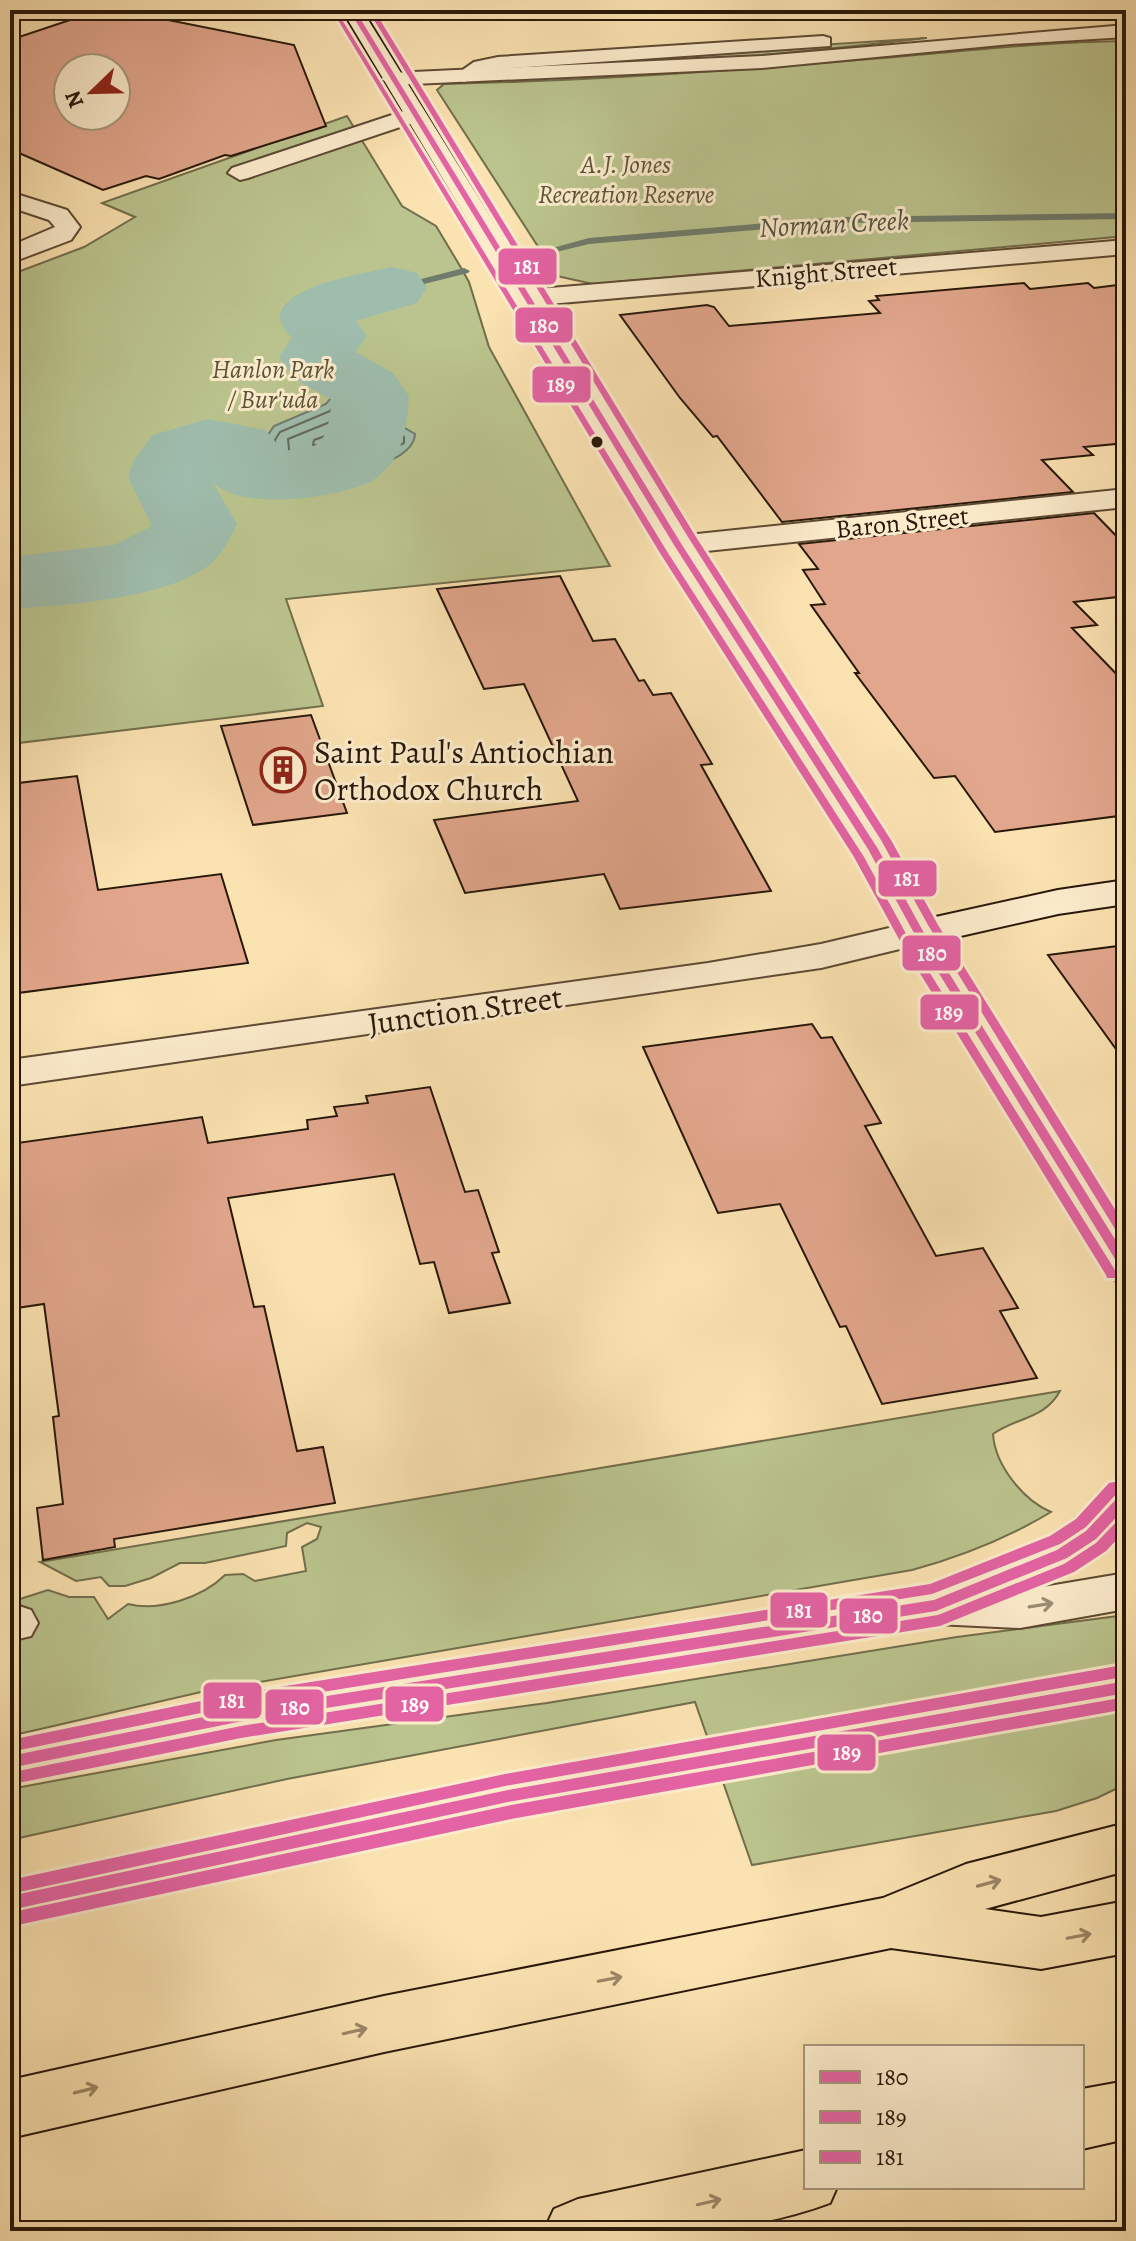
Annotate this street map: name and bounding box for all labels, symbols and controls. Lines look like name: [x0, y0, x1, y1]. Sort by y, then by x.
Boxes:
north arrow: [52, 52, 132, 132]
text: N: [58, 86, 91, 113]
park label: A.J. Jones Recreation Reserve: [538, 147, 714, 212]
water label: Norman Creek: [758, 201, 910, 247]
line badge: 181: [497, 247, 558, 286]
street label: Knight Street: [754, 249, 899, 296]
text: 181: [514, 252, 540, 282]
line badge: 180: [514, 306, 574, 344]
text: 180: [529, 311, 559, 341]
park label: Hanlon Park / Bur'uda: [212, 352, 334, 417]
line badge: 189: [531, 365, 592, 404]
text: 189: [547, 370, 575, 400]
unlabelled marker: [589, 434, 605, 450]
street label: Baron Street: [834, 498, 971, 547]
place label: Saint Paul's Antiochian Orthodox Church: [314, 730, 614, 811]
building icon: Saint Paul's Antiochian Orthodox Church: [259, 746, 307, 794]
line badge: 181: [877, 859, 938, 898]
text: 181: [894, 864, 920, 894]
line badge: 180: [901, 934, 962, 972]
text: 180: [917, 939, 947, 969]
street label: Junction Street: [365, 975, 565, 1045]
line badge: 189: [919, 993, 980, 1031]
text: 189: [935, 998, 963, 1028]
line badge: 181: [769, 1591, 829, 1629]
text: 181: [786, 1596, 812, 1626]
line badge: 180: [838, 1597, 899, 1635]
one-way arrow: [1028, 1597, 1053, 1612]
text: 180: [853, 1601, 883, 1631]
line badge: 181: [202, 1681, 263, 1720]
line badge: 189: [384, 1685, 445, 1723]
text: 181: [219, 1686, 245, 1716]
line badge: 180: [264, 1688, 325, 1726]
text: 189: [401, 1690, 429, 1720]
text: 180: [280, 1693, 310, 1723]
line badge: 189: [816, 1733, 877, 1772]
text: 189: [833, 1738, 861, 1768]
one-way arrow: [976, 1875, 1002, 1890]
one-way arrow: [1066, 1927, 1091, 1942]
one-way arrow: [597, 1970, 622, 1985]
one-way arrow: [342, 2023, 368, 2038]
legend: [804, 2045, 1084, 2189]
text: 180: [876, 2061, 909, 2093]
one-way arrow: [72, 2082, 98, 2097]
text: 189: [876, 2101, 907, 2133]
text: 181: [876, 2141, 904, 2173]
one-way arrow: [696, 2194, 722, 2209]

